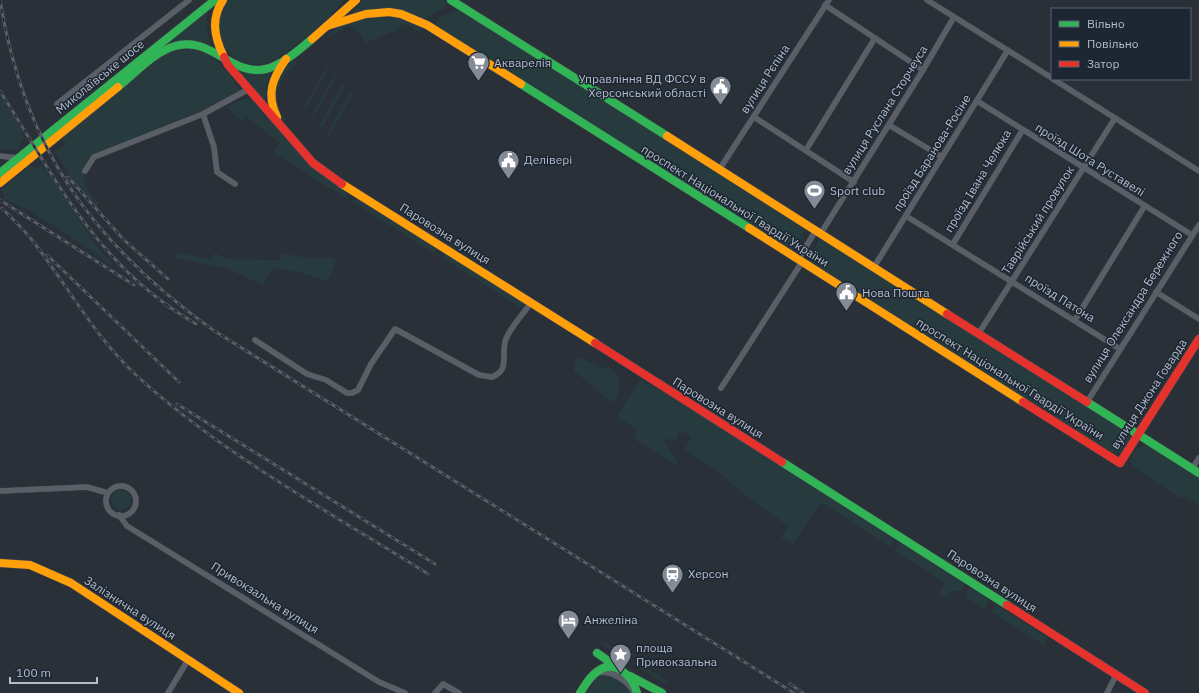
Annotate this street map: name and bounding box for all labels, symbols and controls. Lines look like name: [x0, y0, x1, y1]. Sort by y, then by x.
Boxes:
legend: [1051, 8, 1191, 80]
text: Вільно: [1087, 16, 1125, 31]
street label: Миколаївське шосе: [52, 36, 147, 117]
text: Повільно: [1087, 36, 1139, 51]
street label: вулиця Рєпіна: [737, 41, 793, 116]
street label: вулиця Руслана Сторчеуса: [839, 42, 931, 177]
supermarket icon: Акварелія: [465, 50, 491, 83]
place label: Акварелія: [494, 55, 551, 70]
text: Затор: [1087, 56, 1120, 71]
place label: Управління ВД ФССУ в Херсонський області: [578, 71, 706, 100]
public building icon: Управління ВД ФССУ в Херсонський області: [708, 73, 734, 106]
street label: проїзд Баранова-Росіне: [889, 91, 974, 214]
street label: проїзд Шота Руставелі: [1033, 120, 1148, 200]
street label: проїзд Івана Челюка: [941, 126, 1014, 235]
street label: проспект Національної Гвардії України: [639, 141, 832, 270]
public building icon: Делівері: [496, 147, 522, 180]
place label: Делівері: [524, 152, 572, 167]
street label: Таврійський провулок: [998, 162, 1077, 277]
sports icon: Sport club: [802, 178, 828, 211]
place label: Sport club: [830, 183, 885, 198]
street label: Паровозна вулиця: [397, 200, 493, 267]
street label: вулиця Олександра Бережного: [1080, 228, 1186, 385]
street label: проїзд Патона: [1022, 270, 1099, 325]
public building icon: Нова Пошта: [833, 280, 859, 313]
place label: Нова Пошта: [862, 285, 930, 300]
street label: проспект Національної Гвардії України: [914, 314, 1107, 443]
street label: вулиця Джона Говарда: [1107, 335, 1190, 452]
street label: Паровозна вулиця: [670, 374, 766, 441]
street label: Паровозна вулиця: [945, 546, 1040, 615]
street label: Привокзальна вулиця: [209, 558, 322, 637]
station icon: Херсон: [659, 561, 685, 594]
place label: Херсон: [688, 566, 728, 581]
street label: Залізнична вулиця: [82, 572, 179, 643]
hotel icon: Анжеліна: [556, 607, 582, 640]
place label: Анжеліна: [584, 612, 638, 627]
place label: площа Привокзальна: [636, 640, 718, 669]
place icon: площа Привокзальна: [608, 642, 634, 675]
scale bar: [10, 659, 97, 685]
text: 100 m: [16, 665, 51, 680]

